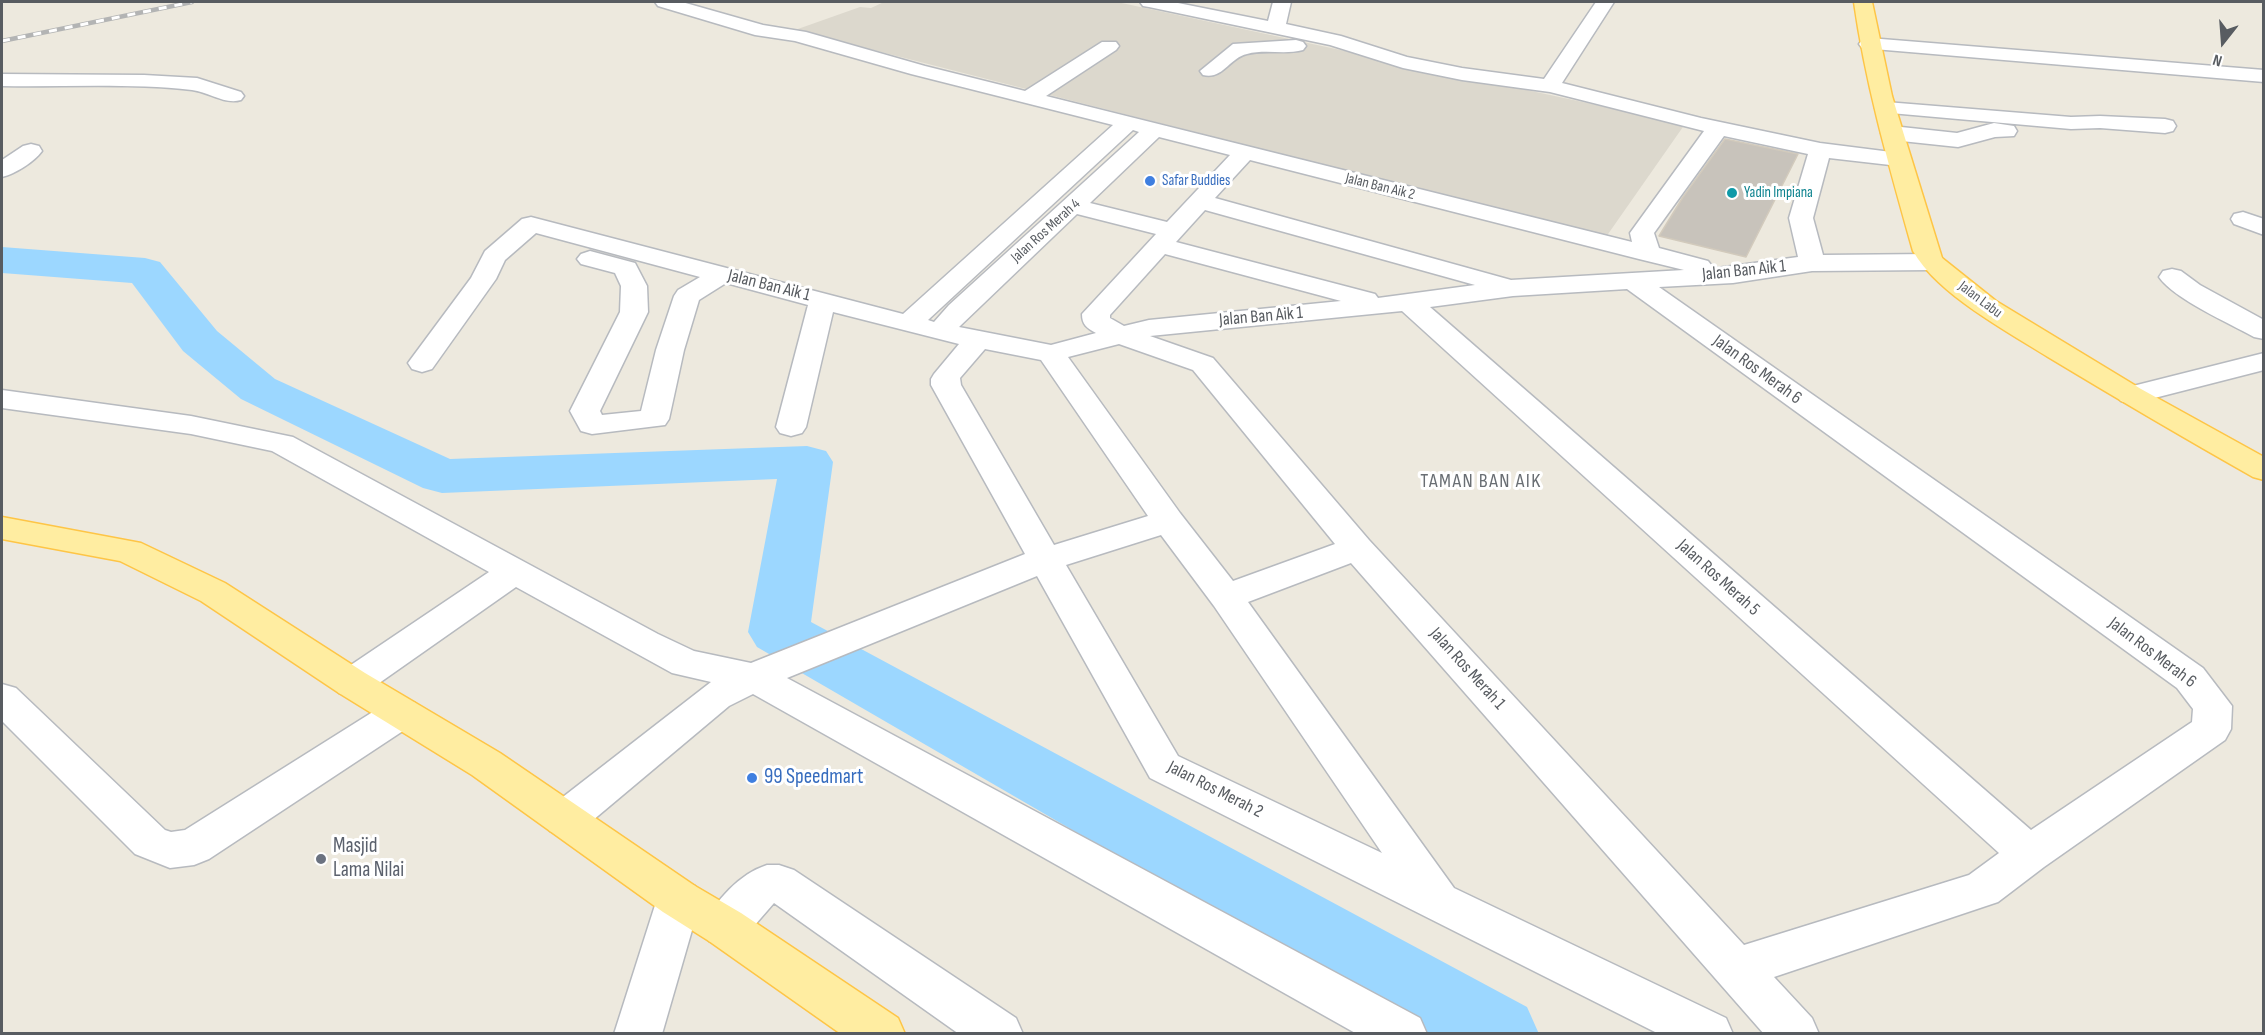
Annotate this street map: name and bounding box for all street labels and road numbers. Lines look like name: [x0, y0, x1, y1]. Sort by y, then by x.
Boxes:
street label: Jalan Ban Aik 2: [1343, 170, 1417, 204]
street label: Jalan Ros Merah 4: [1008, 195, 1084, 267]
street label: Jalan Ban Aik 1: [1701, 256, 1787, 286]
street label: Jalan Ban Aik 1: [726, 265, 812, 307]
street label: Jalan Labu: [1955, 278, 2005, 322]
street label: Jalan Ban Aik 1: [1218, 303, 1304, 331]
street label: Jalan Ros Merah 6: [1708, 331, 1806, 409]
street label: Jalan Ros Merah 5: [1672, 535, 1764, 621]
street label: Jalan Ros Merah 6: [2104, 613, 2200, 693]
street label: Jalan Ros Merah 1: [1425, 624, 1509, 714]
street label: Jalan Ros Merah 2: [1164, 757, 1266, 823]

